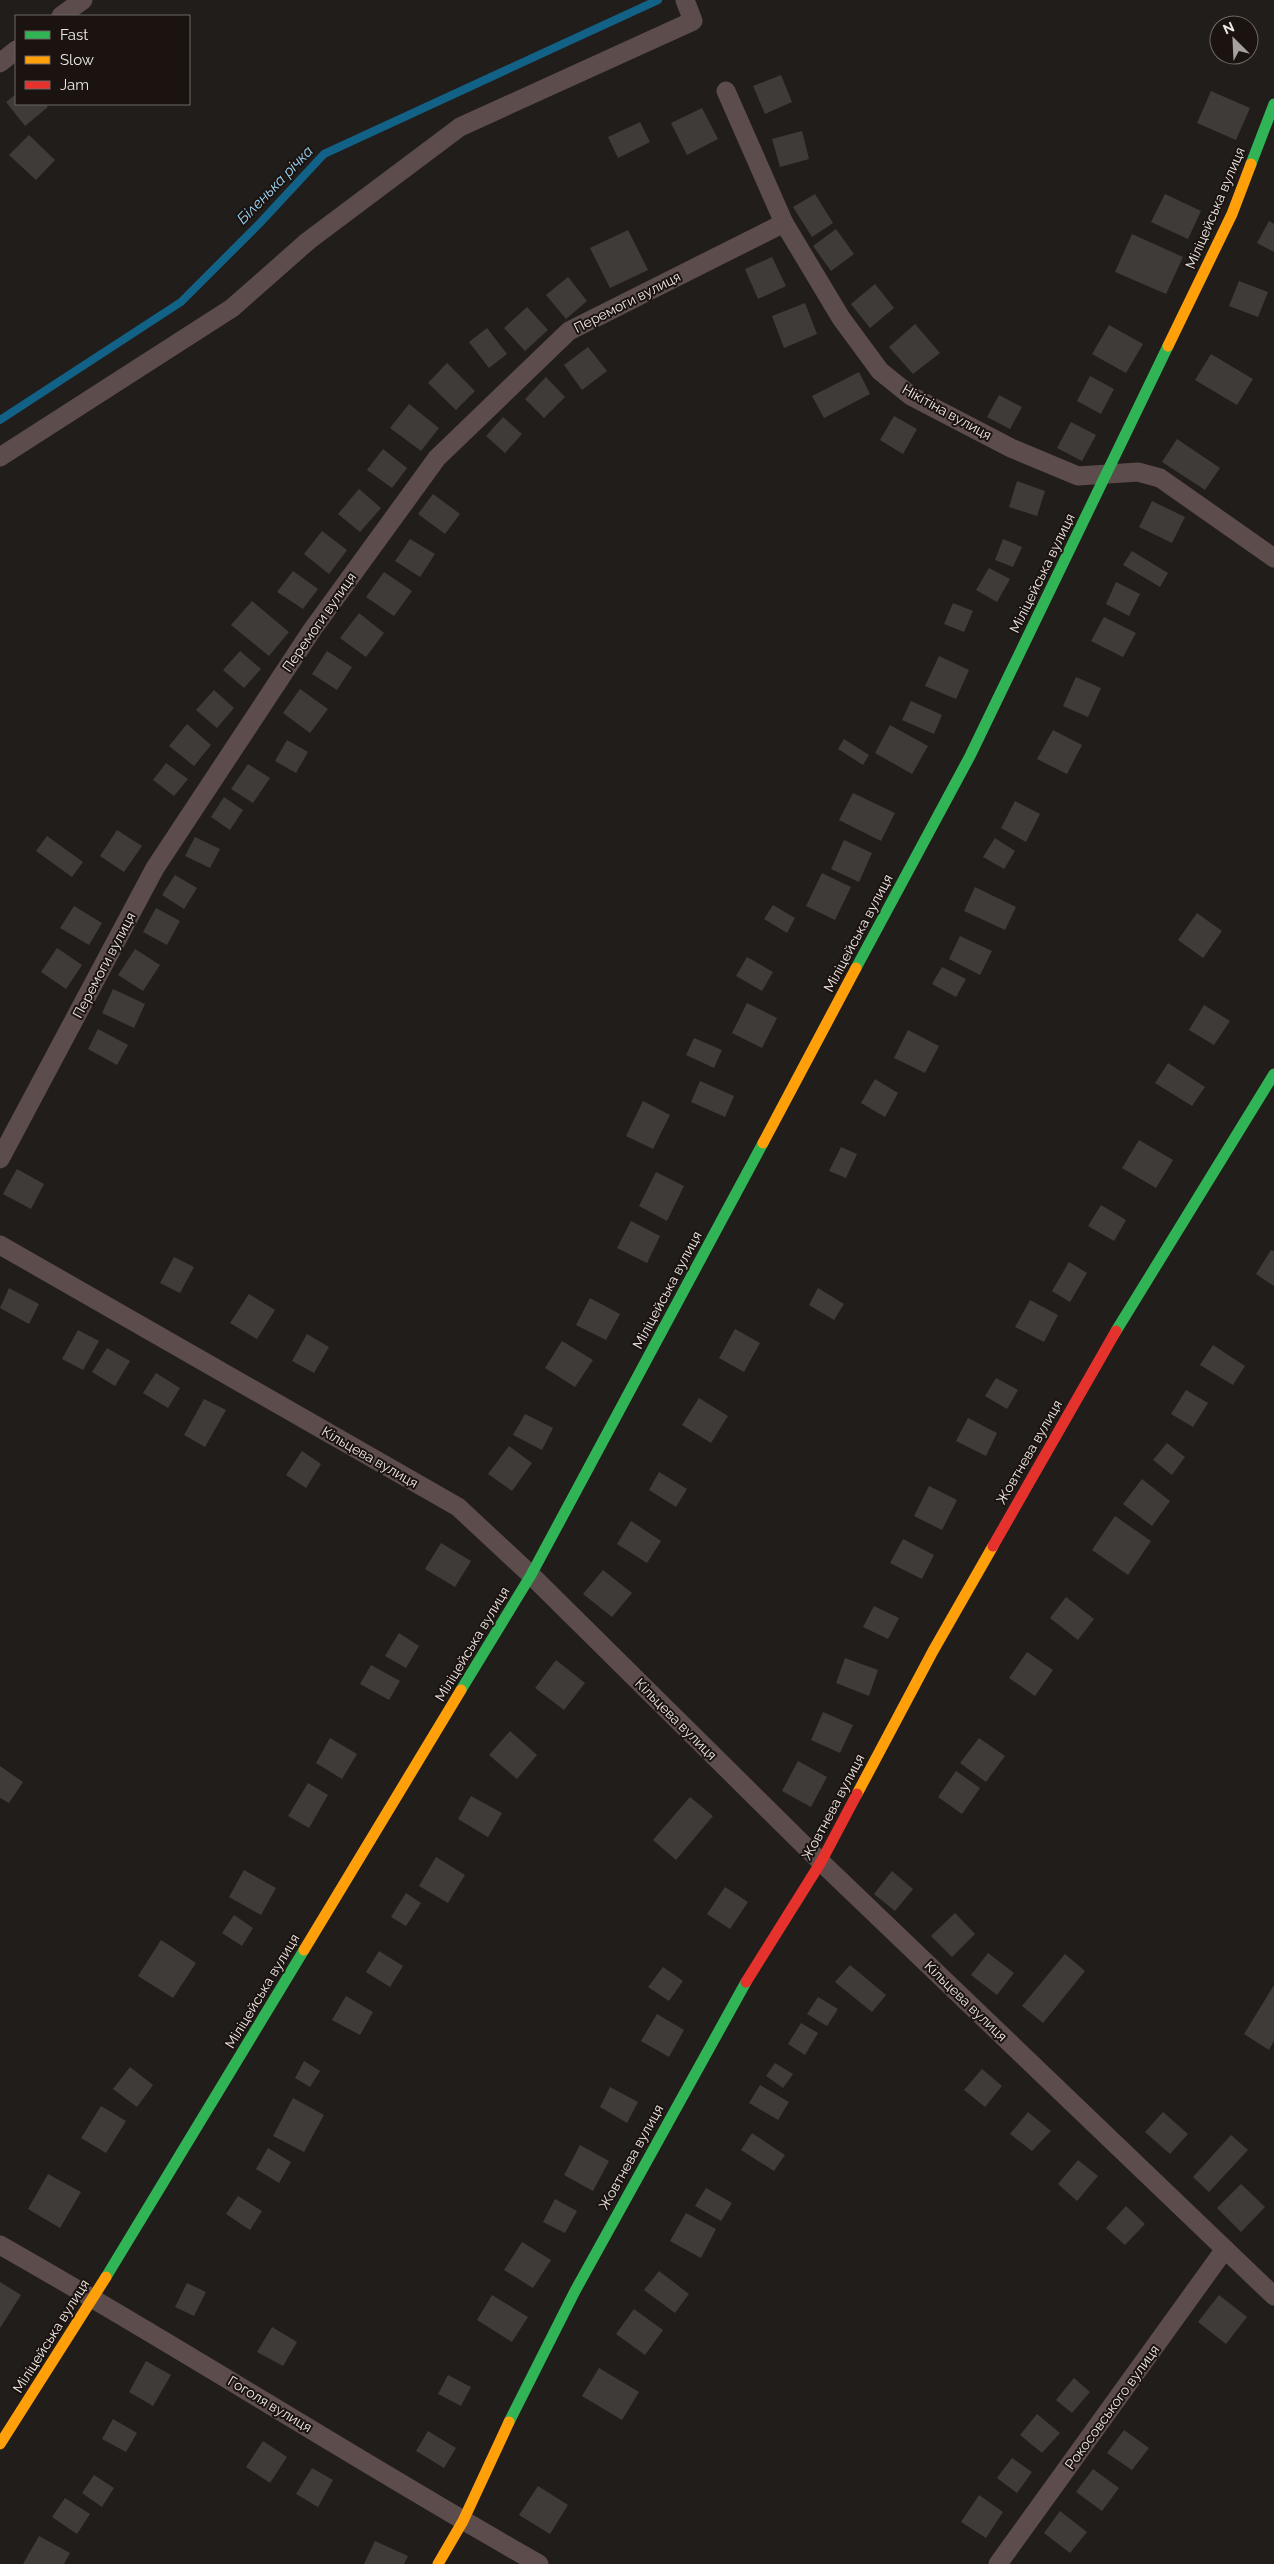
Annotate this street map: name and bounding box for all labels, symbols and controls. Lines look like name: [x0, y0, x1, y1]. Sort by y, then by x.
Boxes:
legend: [15, 15, 190, 105]
north arrow: [1209, 15, 1259, 65]
text: N: [1221, 19, 1237, 38]
text: Fast: [60, 26, 88, 44]
text: Slow: [60, 51, 94, 69]
text: Jam: [60, 76, 89, 94]
water label: Біленька річка: [233, 142, 317, 228]
street label: Міліцейська вулиця: [1182, 145, 1248, 271]
street label: Перемоги вулиця: [571, 268, 683, 336]
street label: Нікітіна вулиця: [900, 381, 994, 443]
street label: Міліцейська вулиця: [1006, 511, 1078, 635]
street label: Перемоги вулиця: [279, 569, 359, 675]
street label: Міліцейська вулиця: [820, 872, 896, 994]
street label: Перемоги вулиця: [69, 909, 139, 1021]
street label: Міліцейська вулиця: [629, 1229, 705, 1351]
street label: Жовтнева вулиця: [993, 1397, 1065, 1507]
street label: Кільцева вулиця: [319, 1423, 421, 1491]
street label: Міліцейська вулиця: [431, 1584, 513, 1704]
street label: Кільцева вулиця: [632, 1675, 720, 1763]
street label: Жовтнева вулиця: [798, 1751, 868, 1863]
street label: Міліцейська вулиця: [221, 1931, 303, 2051]
street label: Кільцева вулиця: [921, 1958, 1011, 2044]
street label: Жовтнева вулиця: [595, 2102, 667, 2212]
street label: Міліцейська вулиця: [10, 2276, 92, 2396]
street label: Рокосовського вулиця: [1062, 2342, 1162, 2472]
street label: Гоголя вулиця: [225, 2373, 315, 2435]

